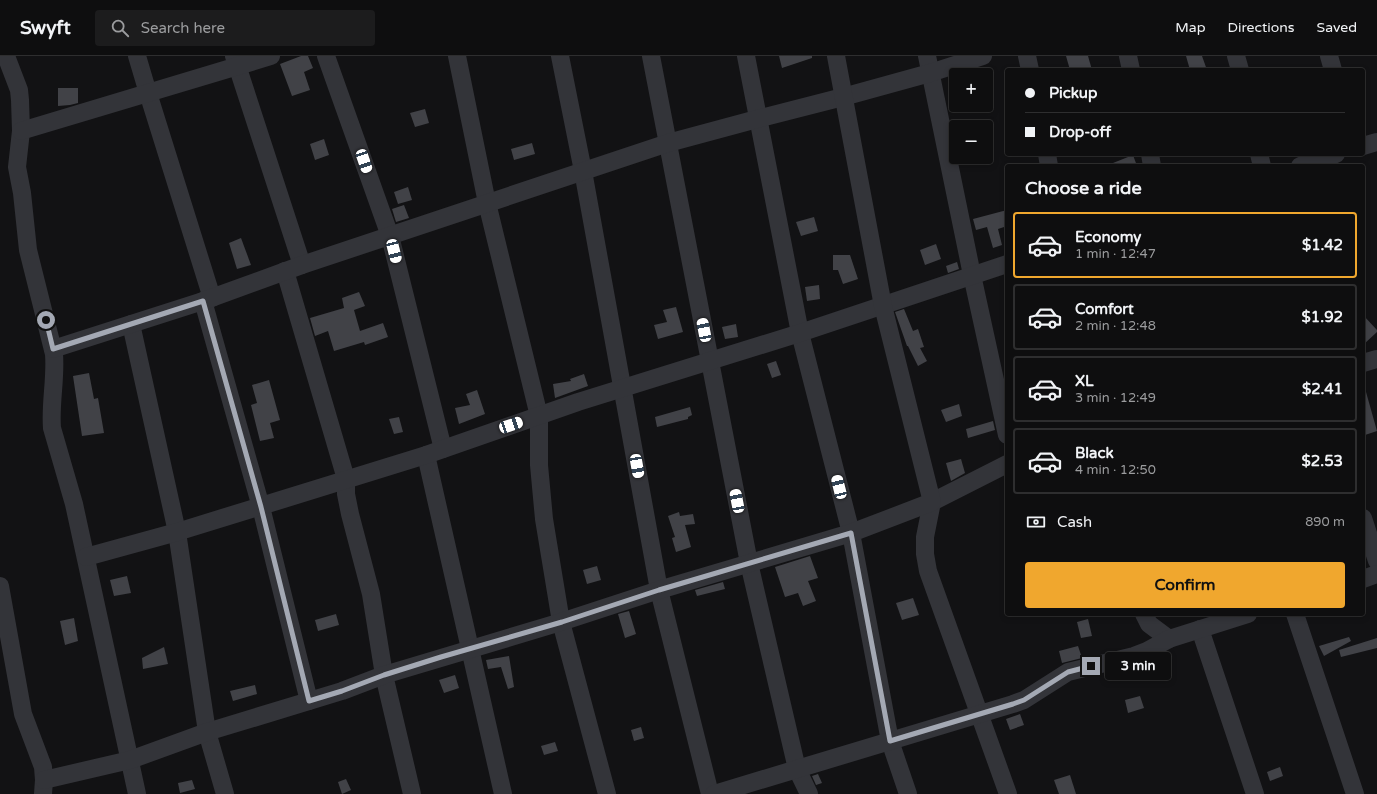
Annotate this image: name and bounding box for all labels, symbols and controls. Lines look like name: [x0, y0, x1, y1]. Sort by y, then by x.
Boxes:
search box: [95, 10, 375, 46]
text: Swyft: [20, 17, 71, 39]
icon: search: [109, 17, 131, 39]
text: Search here: [141, 19, 225, 37]
text: Map: [1175, 19, 1206, 36]
text: Directions: [1228, 19, 1295, 36]
text: Saved: [1317, 19, 1357, 36]
map controls: [949, 68, 993, 164]
button: +: [949, 68, 993, 112]
text: Pickup: [1049, 84, 1097, 102]
button: −: [949, 120, 993, 164]
text: Drop-off: [1049, 123, 1111, 141]
car: [354, 148, 374, 174]
text: Choose a ride: [1025, 177, 1142, 199]
icon: car: [1027, 227, 1063, 263]
text: Economy: [1075, 228, 1141, 246]
text: $1.42: [1302, 236, 1343, 254]
car: [385, 238, 403, 264]
text: 1 min · 12:47: [1075, 246, 1156, 262]
icon: car: [1027, 299, 1063, 335]
text: Comfort: [1075, 300, 1134, 318]
text: $1.92: [1302, 308, 1343, 326]
route start: [37, 311, 55, 329]
car: [696, 317, 712, 343]
text: 2 min · 12:48: [1075, 318, 1156, 334]
icon: car: [1027, 371, 1063, 407]
text: XL: [1075, 372, 1094, 390]
text: $2.41: [1302, 380, 1343, 398]
text: 3 min · 12:49: [1075, 390, 1156, 406]
car: [498, 415, 524, 435]
icon: car: [1027, 443, 1063, 479]
text: Black: [1075, 444, 1114, 462]
text: $2.53: [1302, 452, 1343, 470]
car: [629, 453, 645, 479]
text: 4 min · 12:50: [1075, 462, 1156, 478]
car: [830, 474, 848, 500]
car: [729, 488, 745, 514]
icon: cash: [1025, 511, 1047, 533]
text: Cash: [1057, 513, 1092, 531]
text: 890 m: [1305, 514, 1345, 530]
button: Confirm: [1025, 562, 1345, 608]
callout: 3 min: [1105, 652, 1171, 680]
route end: [1082, 657, 1100, 675]
text: 3 min: [1121, 658, 1155, 674]

